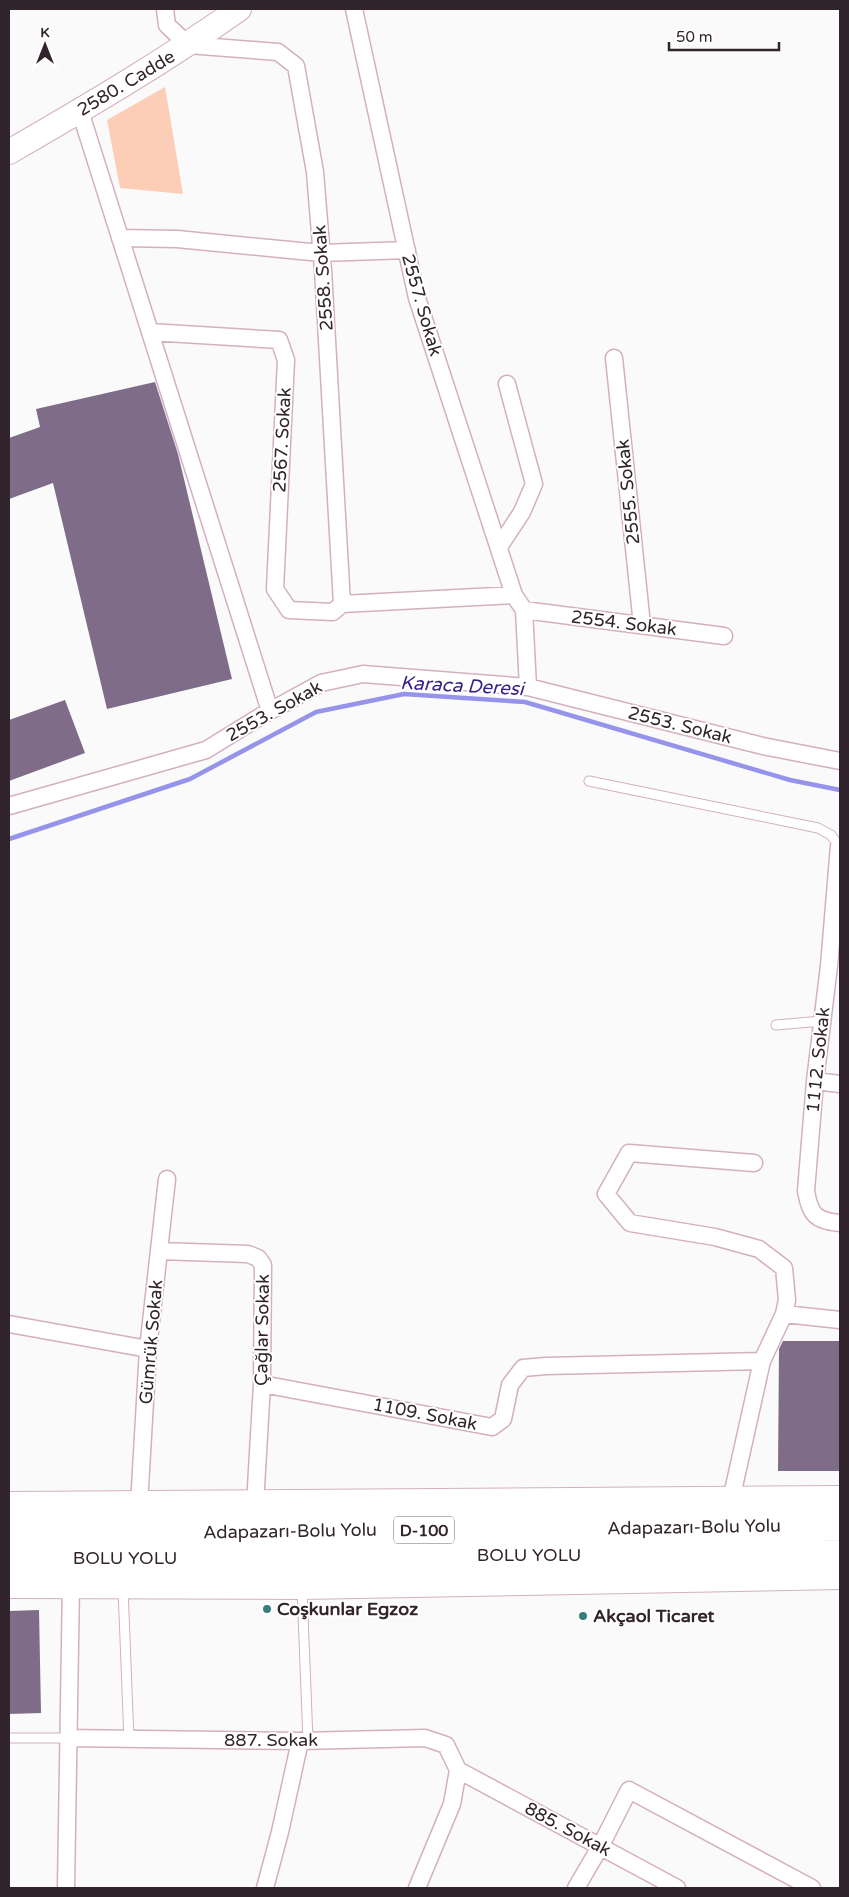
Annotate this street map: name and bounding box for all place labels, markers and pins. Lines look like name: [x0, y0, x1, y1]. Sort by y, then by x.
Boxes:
place label: Coşkunlar Egzoz: [277, 1598, 418, 1620]
marker: Coşkunlar Egzoz: [261, 1603, 273, 1615]
place label: Akçaol Ticaret: [593, 1605, 715, 1627]
marker: Akçaol Ticaret: [577, 1610, 589, 1622]

